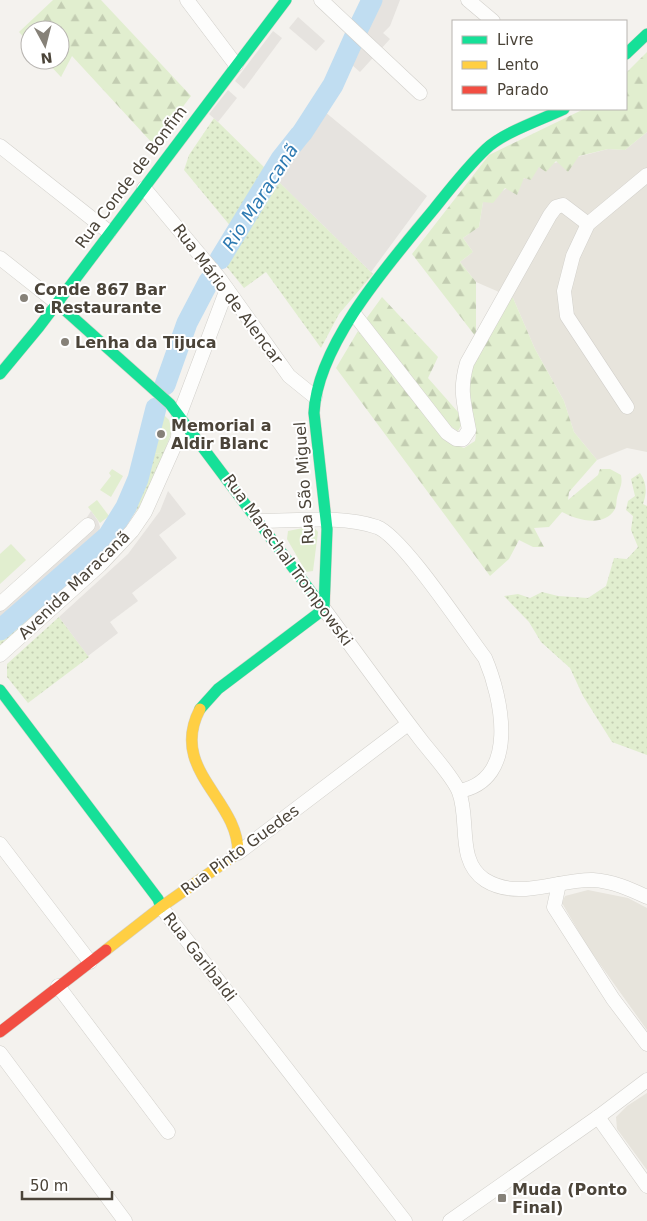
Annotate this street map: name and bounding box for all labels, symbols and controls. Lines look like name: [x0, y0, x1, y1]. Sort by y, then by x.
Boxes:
north arrow: [20, 20, 70, 70]
legend: [452, 20, 627, 110]
text: Livre: [497, 31, 533, 49]
text: N: [40, 49, 53, 67]
text: Lento: [497, 56, 539, 74]
text: Parado: [497, 81, 549, 99]
street label: Rua Conde de Bonfim: [71, 102, 191, 252]
water label: Rio Maracanã: [218, 140, 302, 254]
street label: Rua Mário de Alencar: [169, 220, 287, 368]
place label: Conde 867 Bar e Restaurante: [34, 280, 166, 317]
marker: Conde 867 Bar e Restaurante: [18, 292, 30, 304]
place label: Lenha da Tijuca: [75, 333, 217, 352]
marker: Lenha da Tijuca: [59, 336, 71, 348]
place label: Memorial a Aldir Blanc: [171, 416, 271, 453]
street label: Rua São Miguel: [290, 421, 318, 545]
marker: Memorial a Aldir Blanc: [155, 428, 167, 440]
street label: Rua Marechal Trompowski: [219, 470, 357, 650]
street label: Avenida Maracanã: [14, 527, 134, 643]
street label: Rua Pinto Guedes: [177, 801, 303, 899]
street label: Rua Garibaldi: [159, 909, 241, 1005]
scale bar: [22, 1168, 112, 1200]
text: 50 m: [30, 1177, 68, 1195]
place label: Muda (Ponto Final): [512, 1180, 627, 1217]
marker: Muda (Ponto Final): [496, 1192, 508, 1204]

